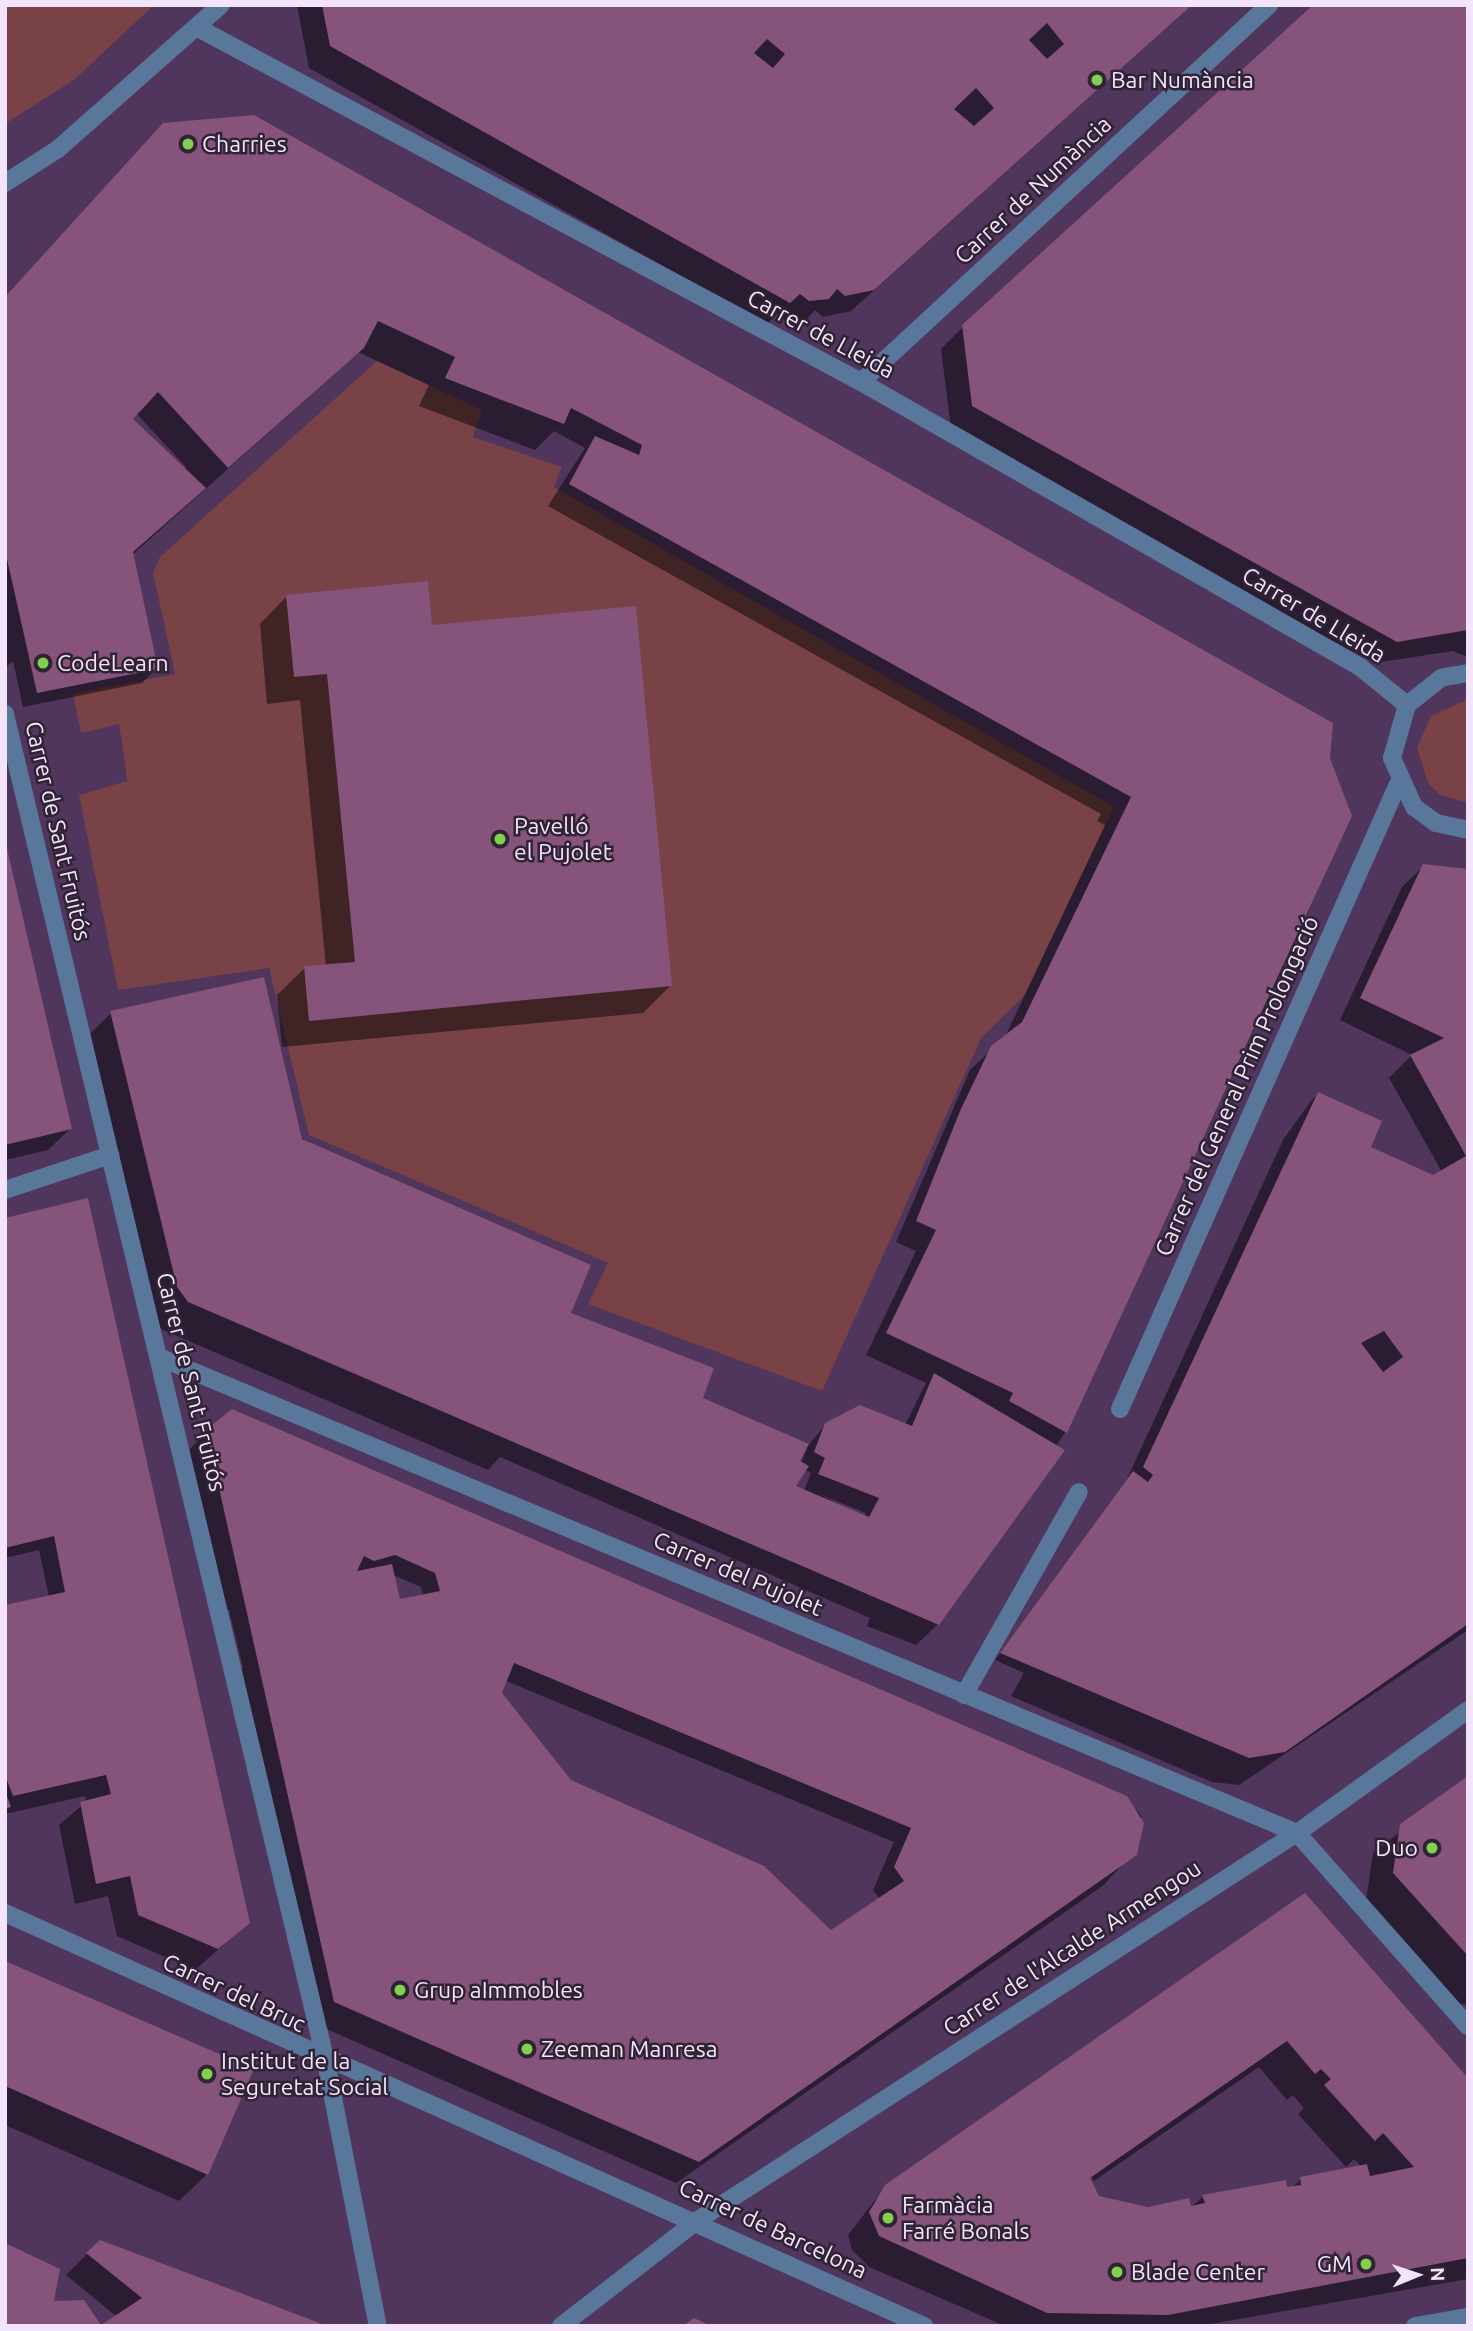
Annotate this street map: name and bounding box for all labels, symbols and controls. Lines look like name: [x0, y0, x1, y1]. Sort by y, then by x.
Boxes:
place label: Bar Numància: [1111, 66, 1254, 94]
marker: Bar Numància: [1089, 72, 1105, 88]
street label: Carrer de Numància: [949, 110, 1117, 270]
place label: Charries: [202, 130, 287, 158]
marker: Charries: [180, 136, 196, 152]
street label: Carrer de Lleida: [743, 284, 899, 384]
street label: Carrer de Lleida: [1237, 561, 1391, 669]
place label: CodeLearn: [57, 649, 169, 677]
marker: CodeLearn: [35, 655, 51, 671]
street label: Carrer de Sant Fruitós: [19, 719, 97, 943]
place label: Pavelló el Pujolet: [514, 812, 612, 866]
marker: Pavelló el Pujolet: [492, 831, 508, 847]
street label: Carrer del General Prim Prolongació: [1149, 912, 1325, 1260]
street label: Carrer de Sant Fruitós: [150, 1270, 232, 1494]
street label: Carrer del Pujolet: [649, 1526, 827, 1622]
place label: Duo: [1375, 1834, 1418, 1862]
marker: Duo: [1424, 1840, 1440, 1856]
street label: Carrer de l'Alcalde Armengou: [938, 1854, 1206, 2042]
street label: Carrer del Bruc: [158, 1948, 310, 2038]
place label: Grup aImmobles: [414, 1976, 583, 2004]
marker: Grup aImmobles: [392, 1982, 408, 1998]
place label: Zeeman Manresa: [541, 2035, 718, 2063]
marker: Zeeman Manresa: [519, 2041, 535, 2057]
place label: Institut de la Seguretat Social: [221, 2047, 388, 2101]
marker: Institut de la Seguretat Social: [199, 2066, 215, 2082]
street label: Carrer de Barcelona: [675, 2173, 871, 2285]
place label: Farmàcia Farré Bonals: [902, 2191, 1029, 2245]
marker: Farmàcia Farré Bonals: [880, 2210, 896, 2226]
north arrow: [1382, 2240, 1452, 2310]
place label: GM: [1317, 2250, 1352, 2278]
marker: GM: [1358, 2256, 1374, 2272]
place label: Blade Center: [1131, 2258, 1265, 2286]
marker: Blade Center: [1109, 2264, 1125, 2280]
text: N: [1427, 2267, 1449, 2282]

